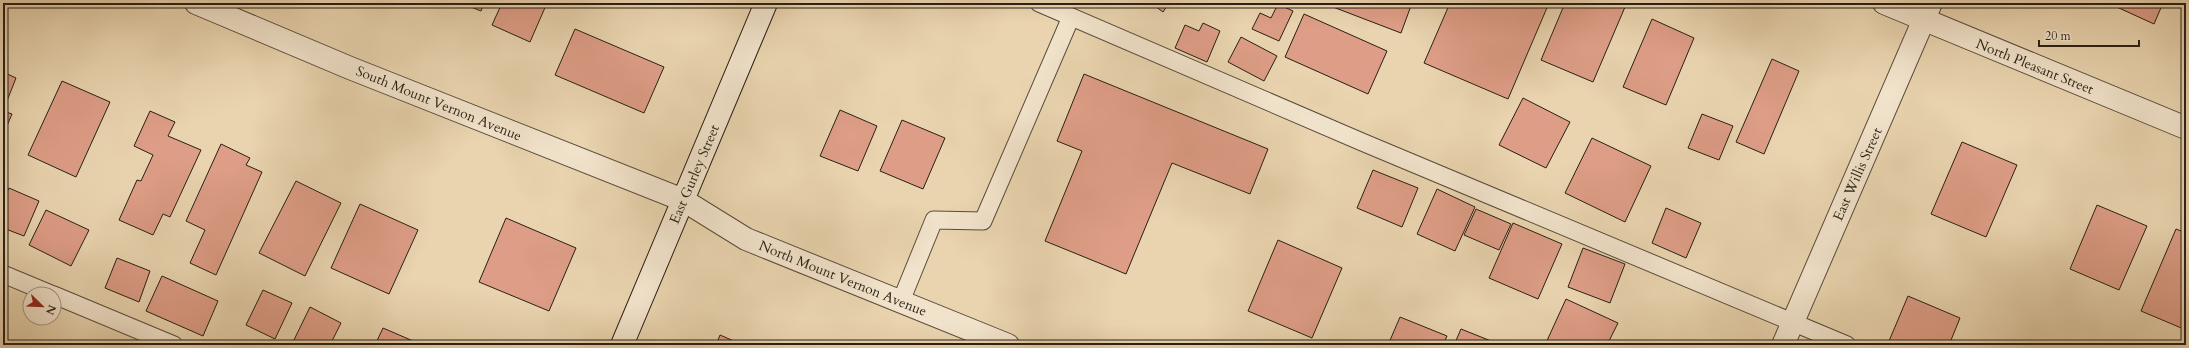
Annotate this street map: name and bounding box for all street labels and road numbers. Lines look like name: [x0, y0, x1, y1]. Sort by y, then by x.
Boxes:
street label: North Pleasant Street: [1973, 34, 2097, 99]
street label: South Mount Vernon Avenue: [353, 61, 524, 145]
street label: East Gurley Street: [665, 121, 724, 227]
street label: East Willis Street: [1828, 124, 1887, 224]
street label: North Mount Vernon Avenue: [756, 236, 930, 321]

